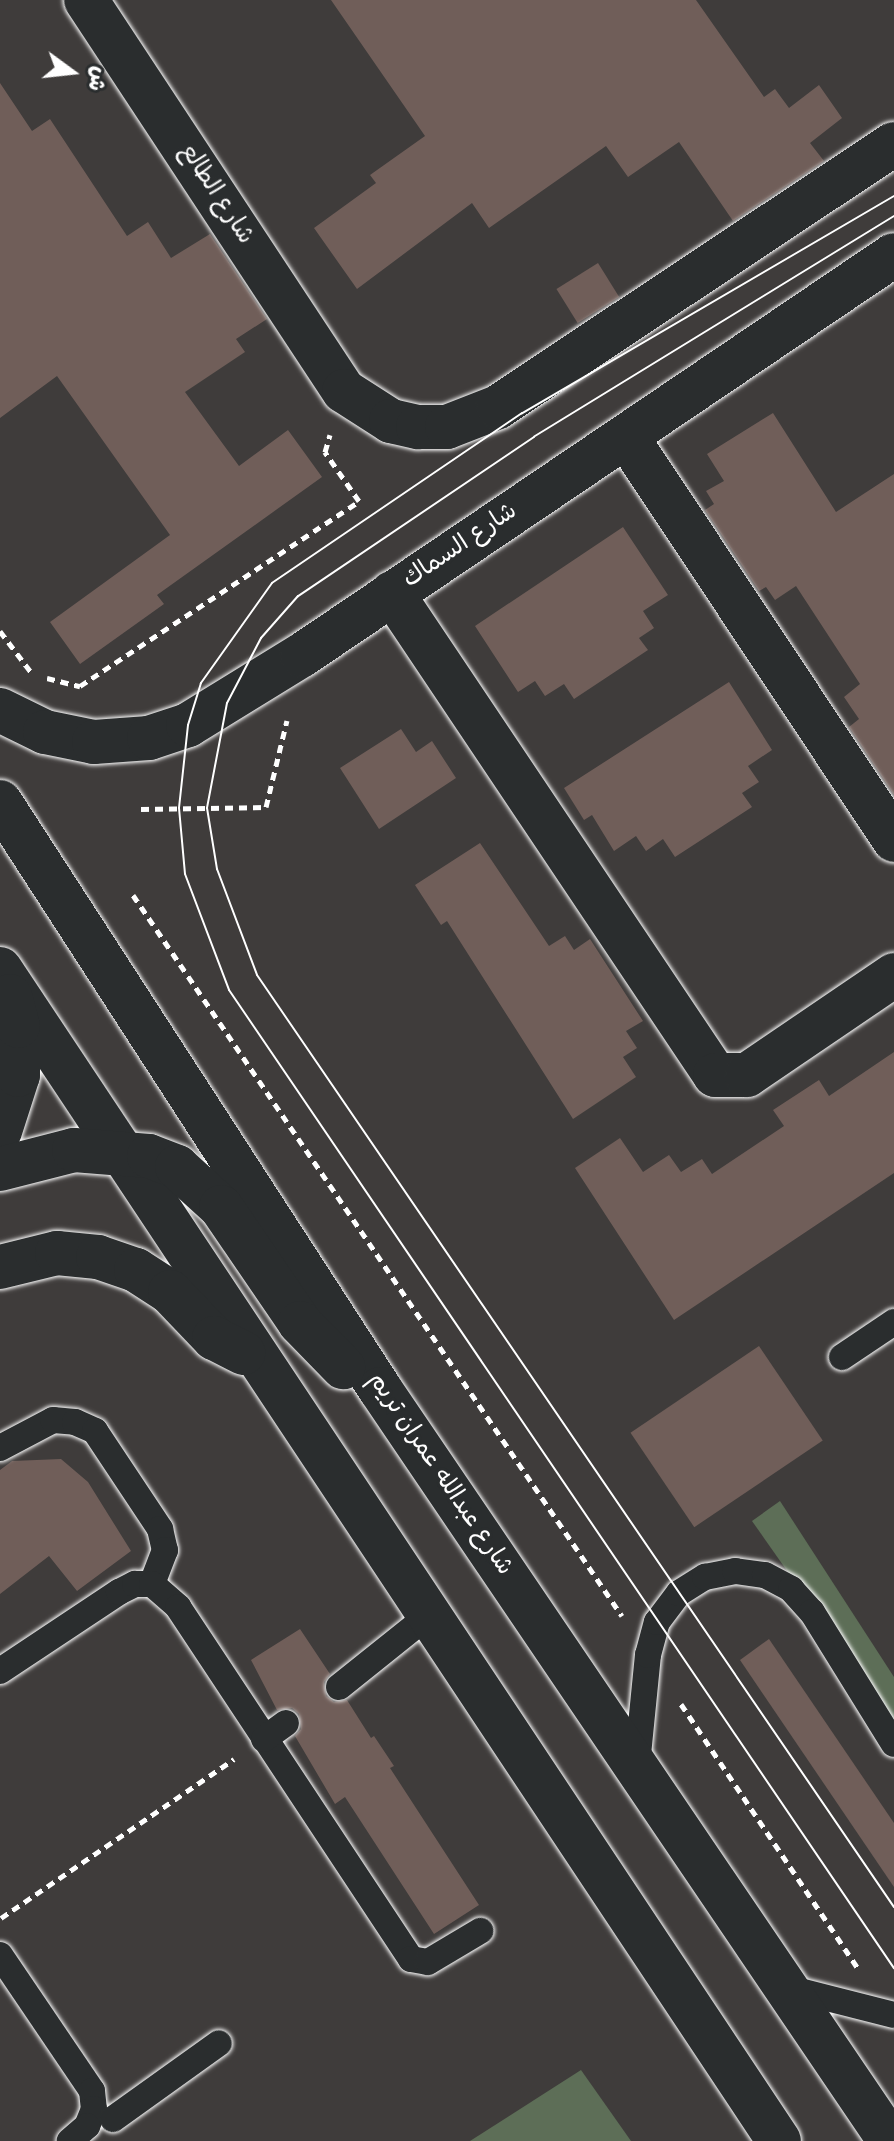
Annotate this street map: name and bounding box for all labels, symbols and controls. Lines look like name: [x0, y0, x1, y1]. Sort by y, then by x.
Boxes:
north arrow: [32, 32, 112, 112]
text: ش: [79, 63, 111, 93]
street label: شارع الطالع: [172, 139, 258, 251]
street label: شارع السماك: [399, 498, 523, 596]
street label: شارع عبدالله عمران تريم: [360, 1368, 518, 1582]

